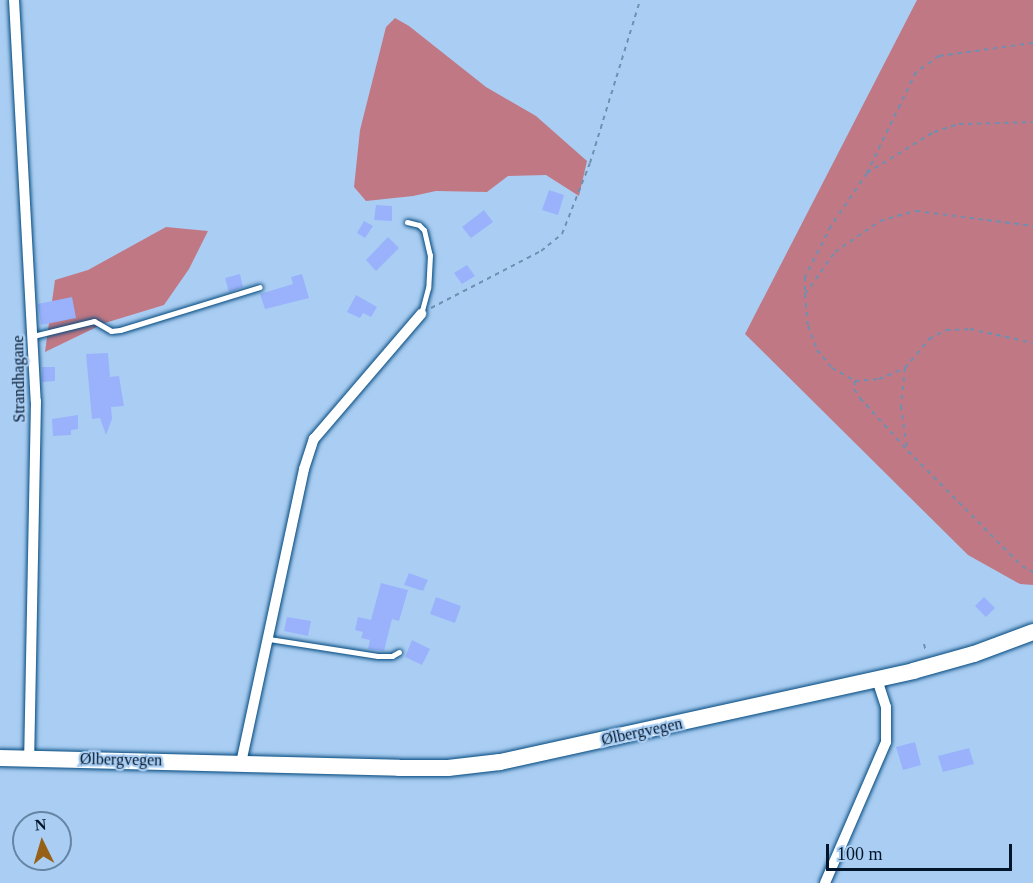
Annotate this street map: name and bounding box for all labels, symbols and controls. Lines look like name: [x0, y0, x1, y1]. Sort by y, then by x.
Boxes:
street label: Strandhagane: [9, 335, 29, 423]
street label: Ølbergvegen: [600, 714, 684, 750]
street label: Ølbergvegen: [80, 750, 162, 770]
north arrow: [12, 811, 72, 871]
text: N: [34, 816, 47, 834]
scale bar: [829, 832, 1015, 870]
text: 100 m: [837, 844, 883, 864]

